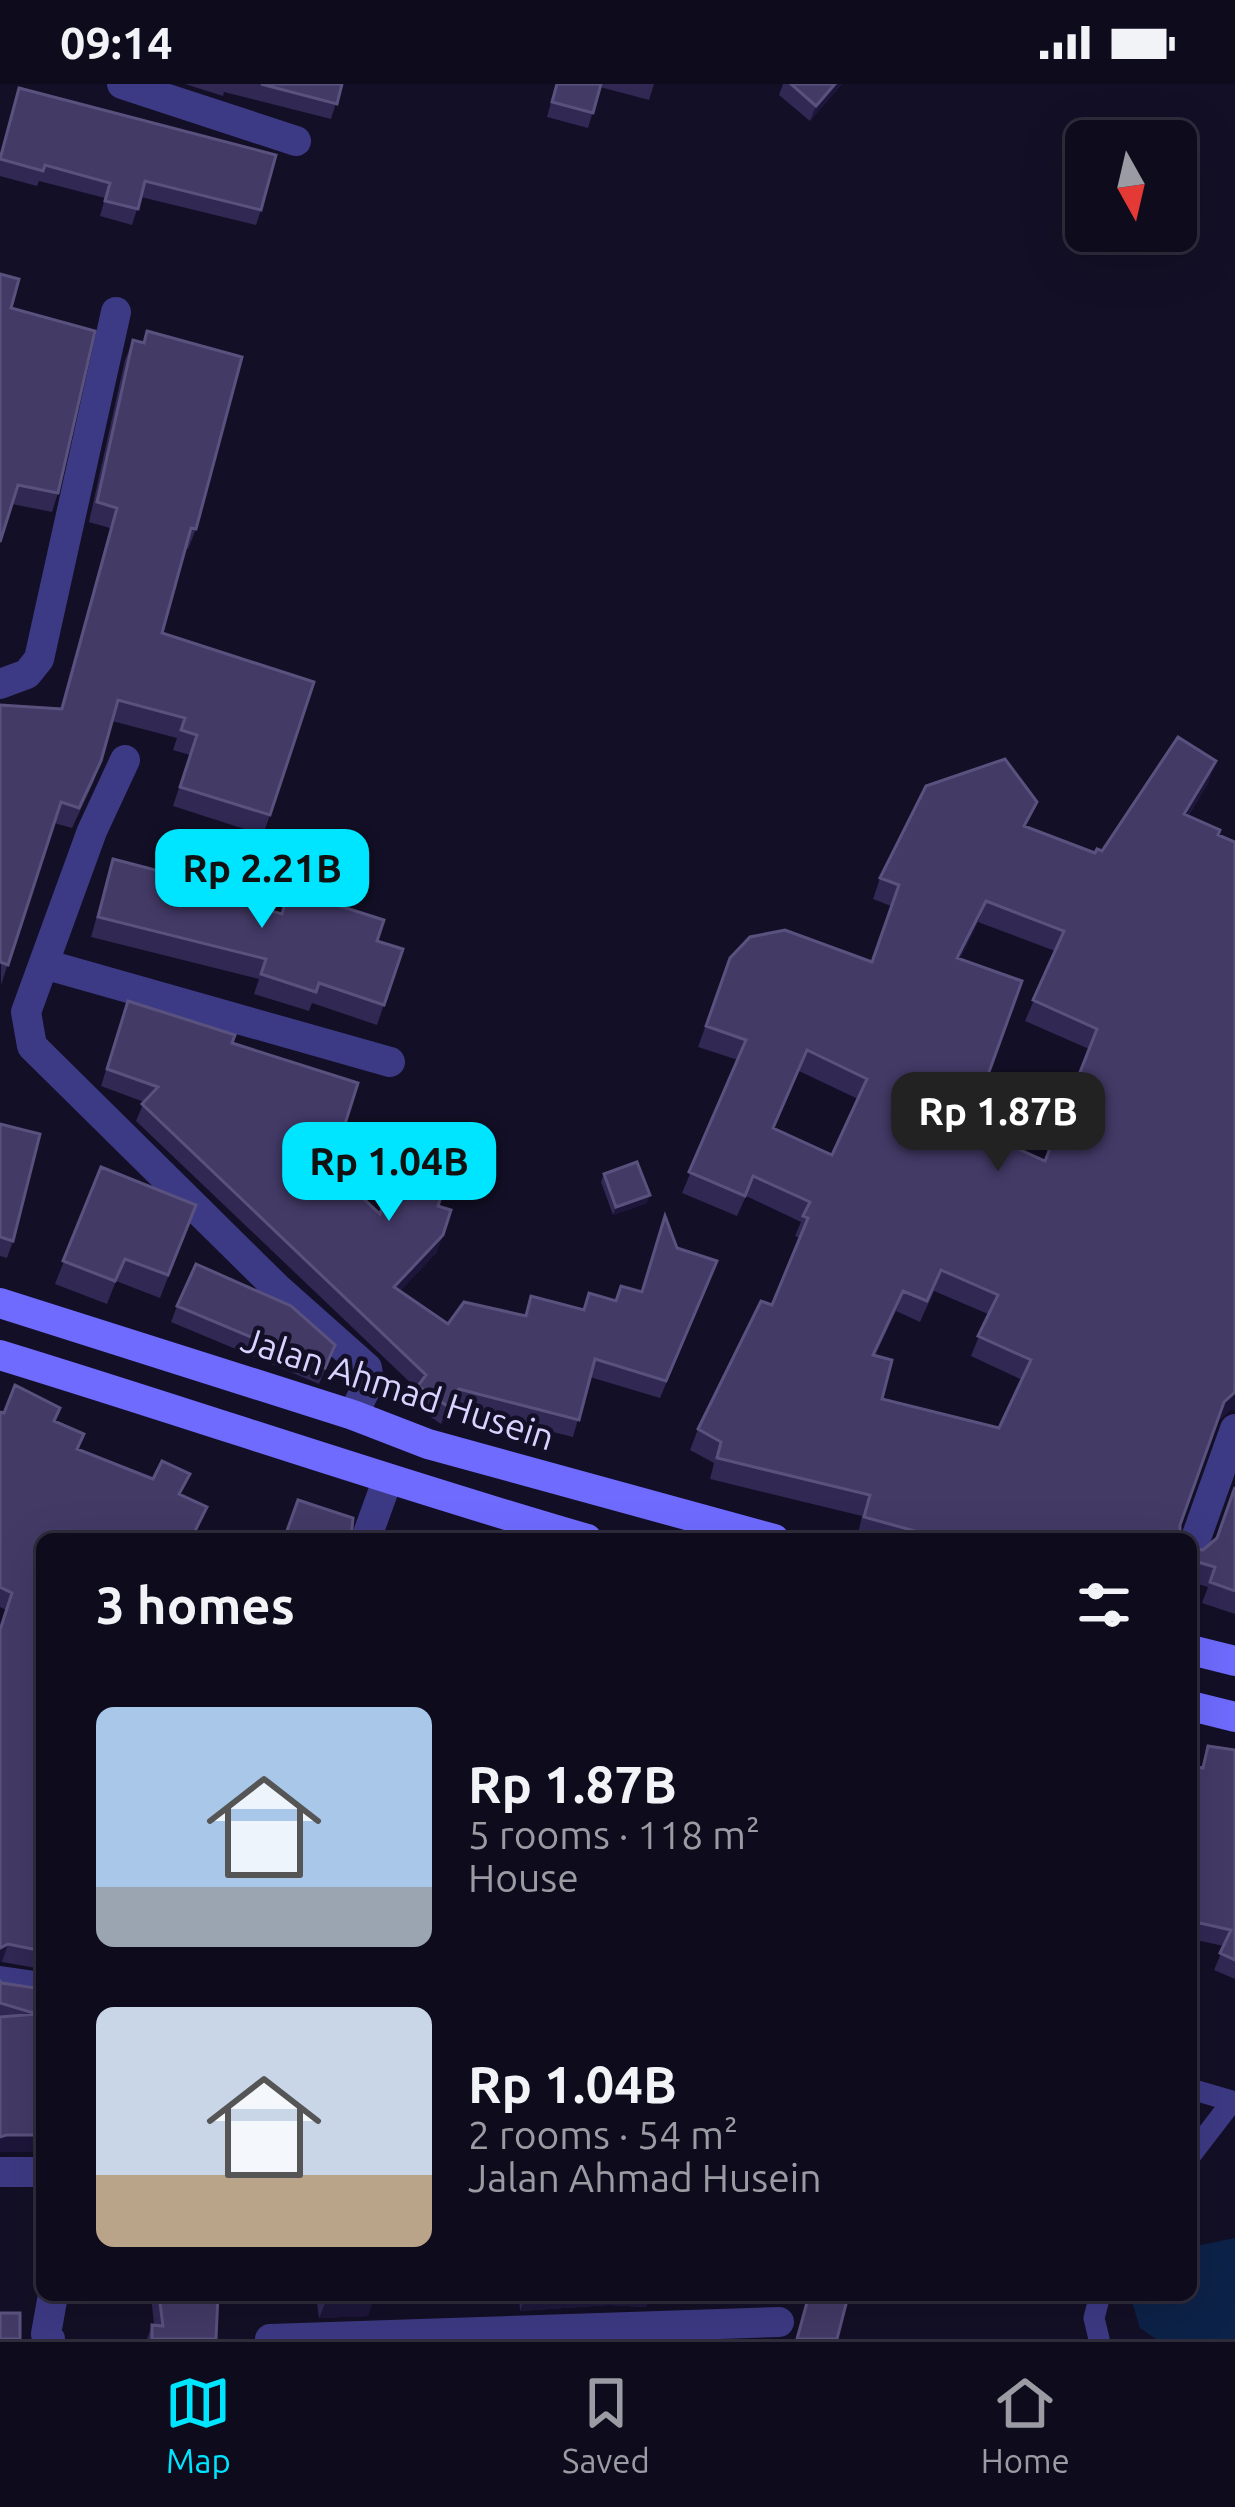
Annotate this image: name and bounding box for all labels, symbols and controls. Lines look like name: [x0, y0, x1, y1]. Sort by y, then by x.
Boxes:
text: 09:14: [60, 17, 173, 68]
north arrow: [1065, 120, 1197, 252]
map controls: [1065, 120, 1197, 252]
pin: Rp 2.21B: [138, 829, 386, 931]
text: Rp 2.21B: [182, 846, 342, 889]
pin: Rp 1.87B: [874, 1072, 1122, 1174]
text: Rp 1.87B: [918, 1089, 1078, 1132]
pin: Rp 1.04B: [265, 1122, 513, 1224]
text: Rp 1.04B: [309, 1139, 469, 1182]
street label: Jalan Ahmad Husein: [237, 1318, 560, 1457]
icon: filters: [1071, 1572, 1137, 1638]
text: 3 homes: [96, 1576, 295, 1634]
icon: home: [192, 1755, 336, 1899]
text: Rp 1.87B: [468, 1755, 677, 1813]
text: 5 rooms · 118 m²: [468, 1813, 760, 1856]
text: House: [468, 1856, 579, 1899]
icon: home: [192, 2055, 336, 2199]
text: Rp 1.04B: [468, 2055, 677, 2113]
text: 2 rooms · 54 m²: [468, 2113, 738, 2156]
text: Jalan Ahmad Husein: [468, 2156, 822, 2199]
tab: Map: [165, 2370, 231, 2479]
tab: Saved: [562, 2370, 650, 2479]
tab: Home: [981, 2370, 1070, 2479]

